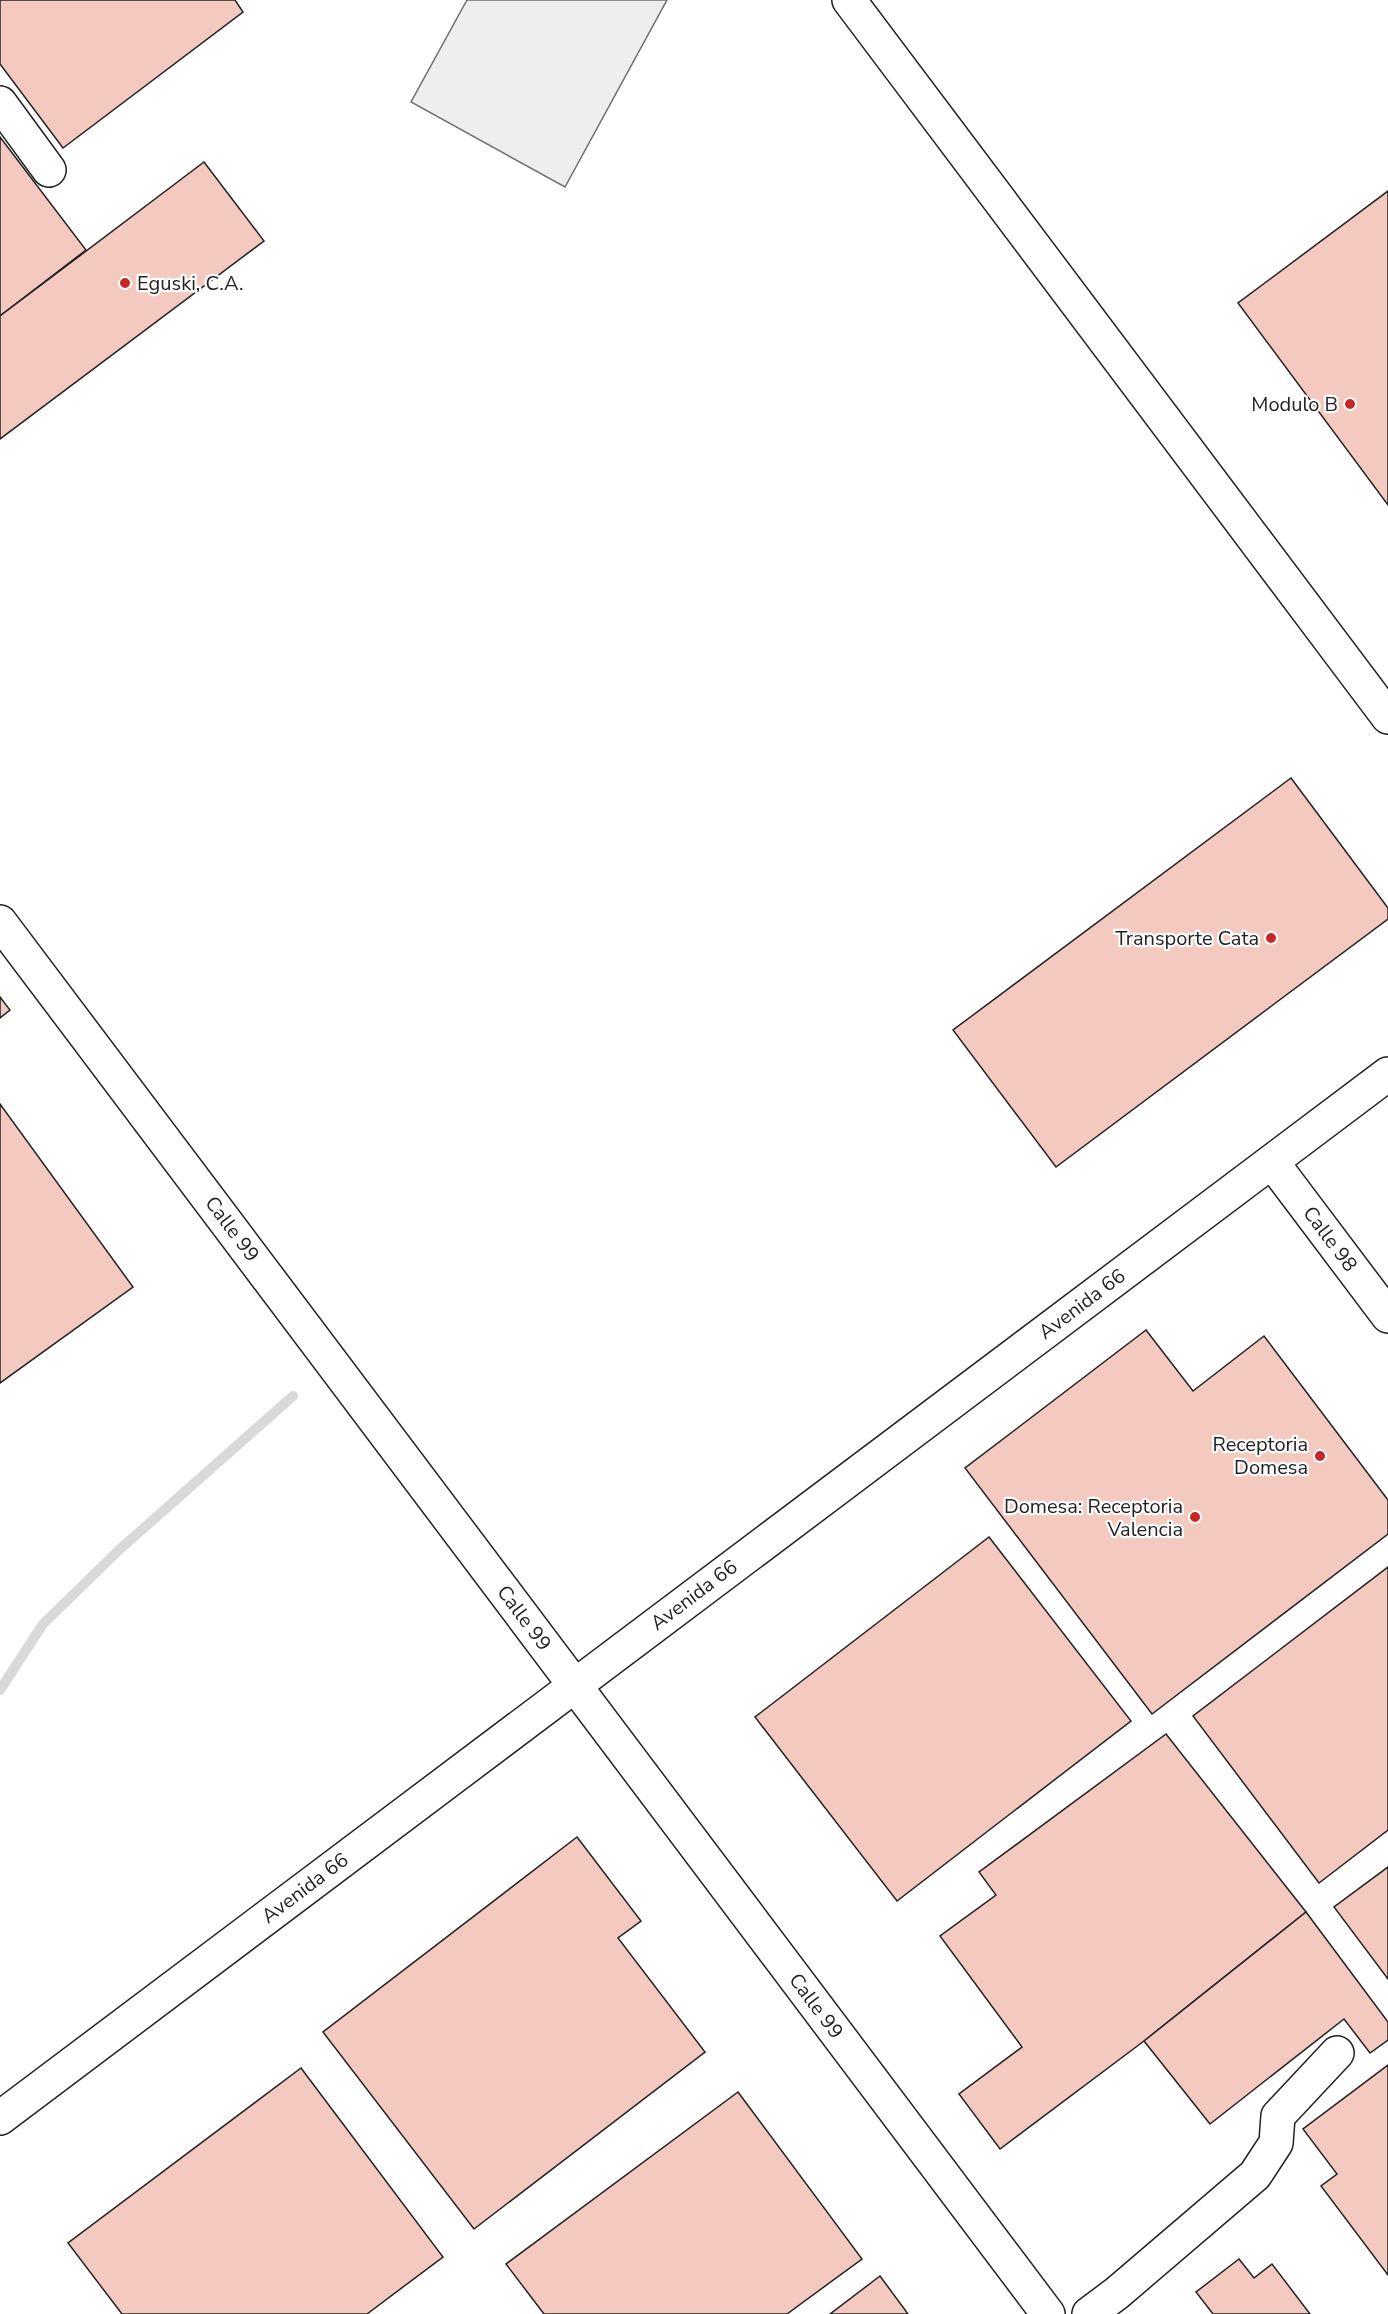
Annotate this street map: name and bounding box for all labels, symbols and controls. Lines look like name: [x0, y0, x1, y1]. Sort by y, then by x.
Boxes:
place label: Eguski, C.A.: [137, 270, 244, 297]
marker: Eguski, C.A.: [118, 276, 132, 290]
place label: Modulo B: [1251, 391, 1338, 418]
marker: Modulo B: [1343, 397, 1357, 411]
place label: Transporte Cata: [1115, 925, 1259, 952]
marker: Transporte Cata: [1264, 931, 1278, 945]
street label: Calle 99: [199, 1191, 265, 1267]
street label: Calle 98: [1297, 1201, 1363, 1277]
street label: Avenida 66: [1033, 1262, 1131, 1346]
place label: Receptoria Domesa: [1213, 1431, 1308, 1481]
marker: Receptoria Domesa: [1313, 1449, 1327, 1463]
place label: Domesa: Receptoria Valencia: [1004, 1493, 1183, 1543]
marker: Domesa: Receptoria Valencia: [1188, 1510, 1202, 1524]
street label: Avenida 66: [645, 1553, 743, 1637]
street label: Calle 99: [491, 1580, 557, 1656]
street label: Avenida 66: [256, 1846, 354, 1930]
street label: Calle 99: [783, 1968, 849, 2044]

